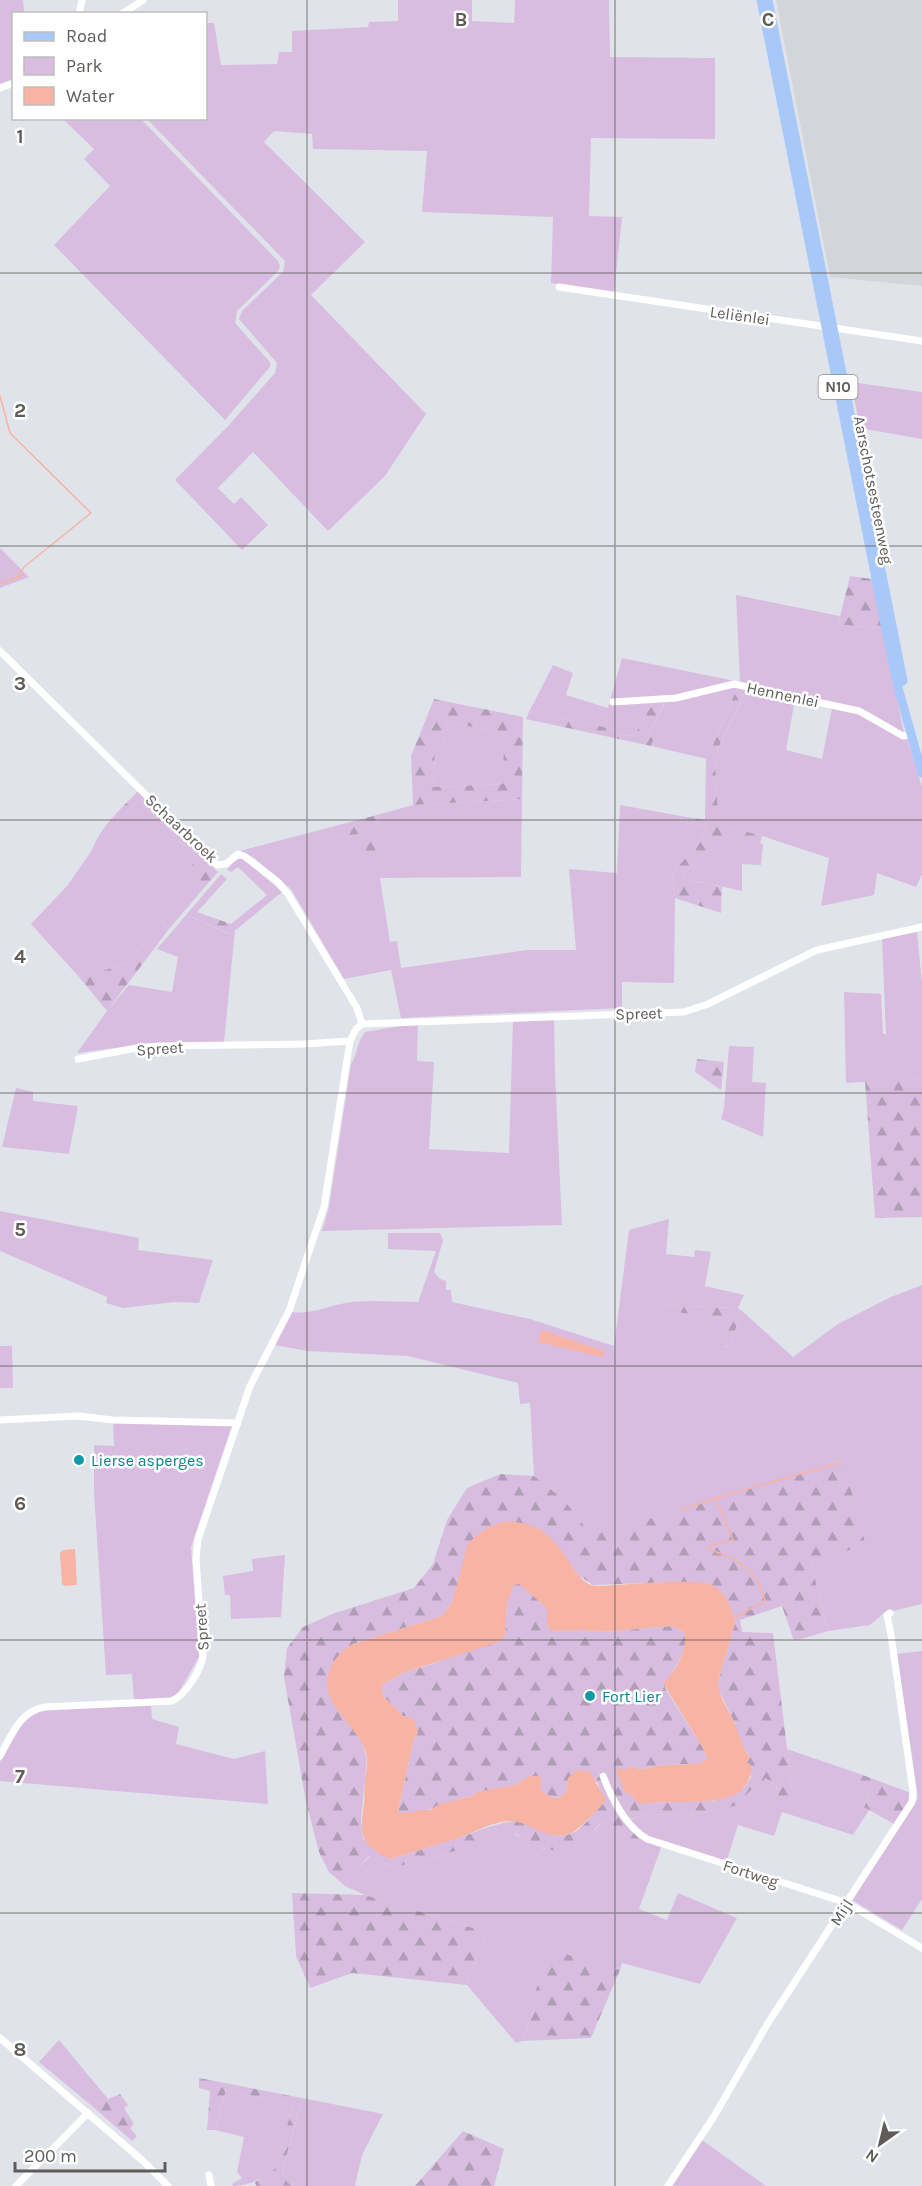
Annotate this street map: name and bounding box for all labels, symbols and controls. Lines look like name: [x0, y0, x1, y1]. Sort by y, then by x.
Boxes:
text: B: [455, 8, 467, 31]
text: C: [762, 8, 774, 31]
legend: [12, 12, 207, 120]
text: Road: [66, 25, 107, 47]
text: Park: [66, 55, 103, 77]
text: Water: [66, 85, 114, 107]
text: 1: [16, 125, 24, 148]
street label: Leliënlei: [709, 302, 771, 329]
road number: N10: [818, 375, 858, 399]
text: 2: [14, 399, 26, 422]
street label: Aarschotsesteenweg: [850, 414, 897, 566]
text: 3: [14, 672, 26, 695]
street label: Hennenlei: [745, 678, 821, 711]
street label: Schaarbroek: [141, 790, 222, 867]
text: 4: [14, 945, 26, 968]
street label: Spreet: [615, 1003, 663, 1024]
street label: Spreet: [136, 1037, 184, 1060]
text: 5: [14, 1218, 26, 1241]
place label: Lierse asperges: [91, 1451, 204, 1470]
marker: Lierse asperges: [72, 1453, 86, 1467]
text: 6: [14, 1492, 26, 1515]
street label: Spreet: [190, 1603, 213, 1651]
place label: Fort Lier: [602, 1687, 661, 1706]
marker: Fort Lier: [583, 1689, 597, 1703]
text: 7: [15, 1765, 25, 1788]
street label: Fortweg: [721, 1856, 781, 1891]
street label: Mijl: [826, 1895, 857, 1929]
text: 8: [14, 2038, 26, 2061]
north arrow: [850, 2114, 910, 2174]
scale bar: [15, 2135, 165, 2173]
text: 200 m: [24, 2145, 77, 2167]
text: N: [862, 2145, 882, 2167]

